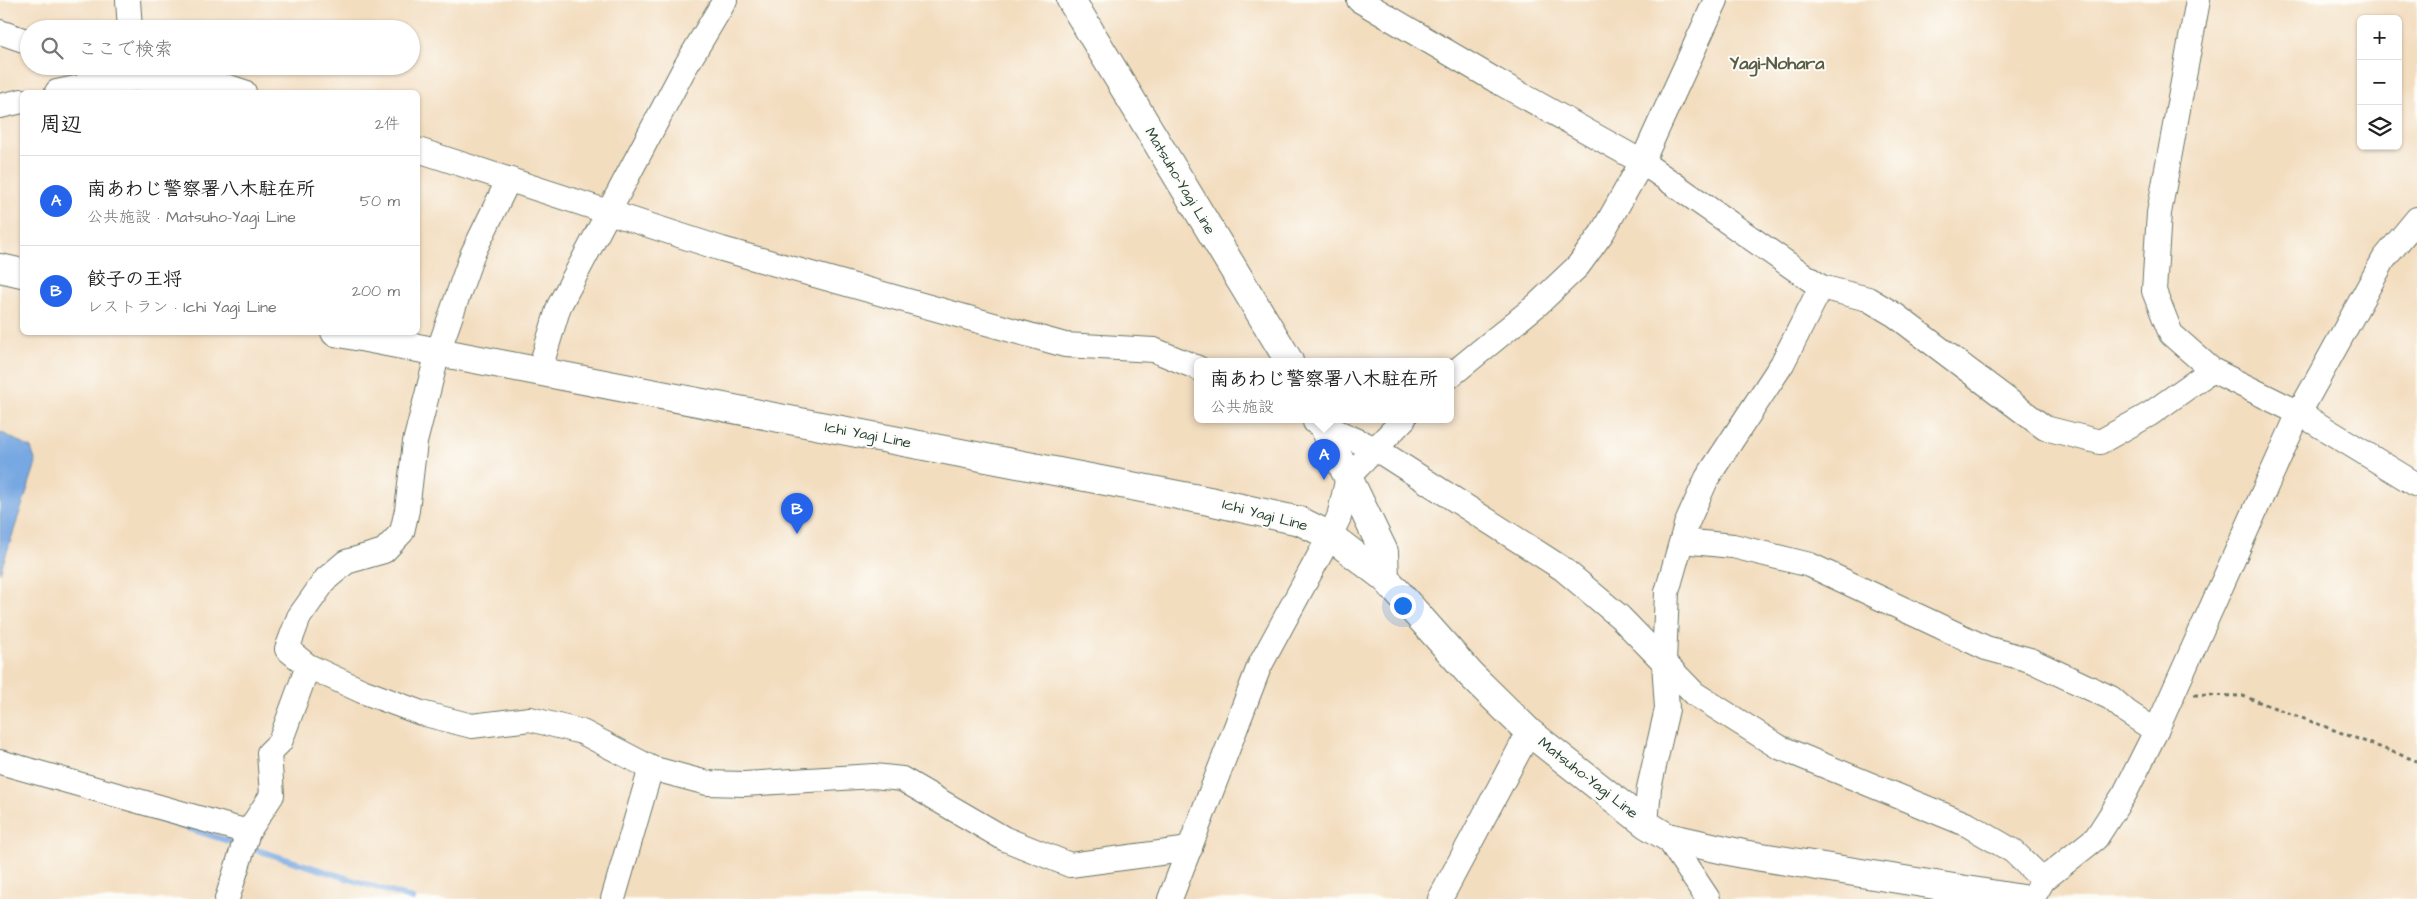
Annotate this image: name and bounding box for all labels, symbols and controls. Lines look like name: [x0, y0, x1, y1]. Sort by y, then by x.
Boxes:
map controls: [2357, 15, 2402, 150]
button: +: [2357, 15, 2402, 60]
search box: [20, 20, 420, 75]
icon: search: [38, 34, 66, 62]
text: ここで検索: [78, 36, 173, 63]
district label: Yagi-Nohara: [1730, 51, 1825, 77]
button: −: [2357, 60, 2402, 105]
button: layers: [2357, 105, 2402, 150]
text: 周辺: [40, 110, 82, 139]
text: 2件: [375, 113, 400, 135]
street label: Matsuho-Yagi Line: [1139, 123, 1220, 239]
text: 南あわじ警察署八木駐在所: [87, 176, 315, 203]
text: A: [51, 190, 61, 212]
text: 50 m: [360, 190, 400, 212]
text: 公共施設 · Matsuho-Yagi Line: [87, 206, 296, 228]
text: 餃子の王将: [87, 266, 182, 293]
text: B: [50, 280, 62, 302]
text: 200 m: [352, 280, 400, 302]
text: レストラン · Ichi Yagi Line: [87, 296, 277, 318]
popup: [1194, 358, 1454, 423]
text: 南あわじ警察署八木駐在所: [1210, 366, 1438, 393]
text: 公共施設: [1210, 396, 1274, 418]
street label: Ichi Yagi Line: [823, 416, 913, 455]
pin: A: [1308, 439, 1340, 480]
pin: B: [781, 493, 813, 534]
street label: Ichi Yagi Line: [1220, 494, 1310, 537]
your location: [1390, 593, 1416, 619]
street label: Matsuho-Yagi Line: [1533, 732, 1642, 825]

